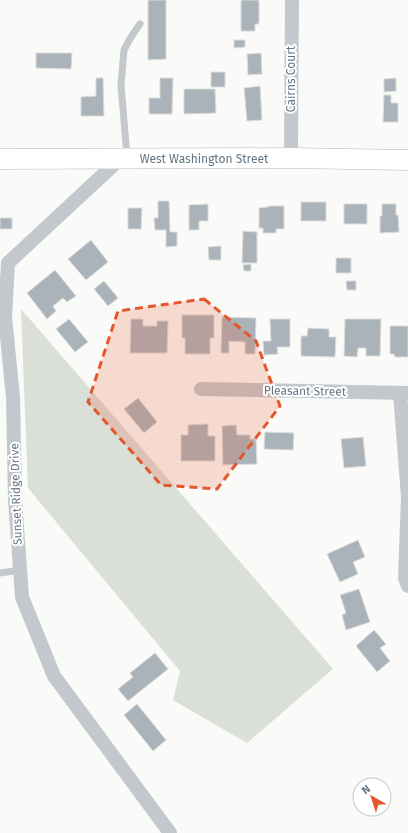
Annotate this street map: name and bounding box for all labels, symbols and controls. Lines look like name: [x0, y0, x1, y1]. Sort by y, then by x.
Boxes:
street label: Cairns Court: [284, 45, 298, 112]
street label: West Washington Street: [140, 152, 269, 166]
street label: Pleasant Street: [264, 383, 347, 399]
street label: Sunset Ridge Drive: [7, 443, 25, 545]
north arrow: [352, 777, 392, 817]
text: N: [359, 782, 373, 797]

